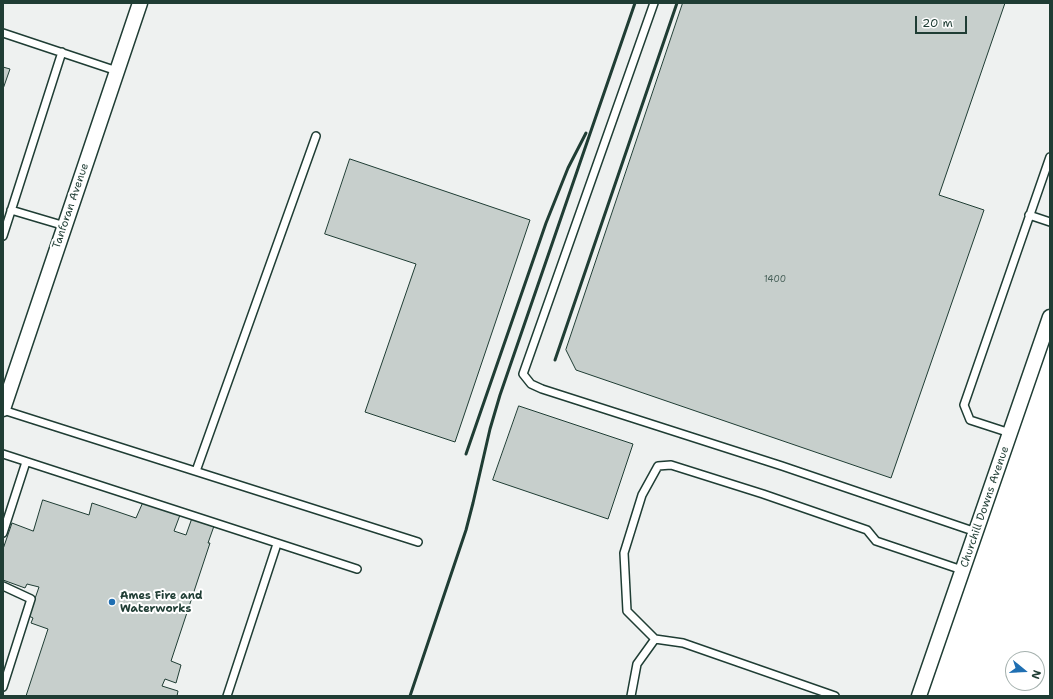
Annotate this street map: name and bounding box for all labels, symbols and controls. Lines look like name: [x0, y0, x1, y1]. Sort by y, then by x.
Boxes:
scale bar: [917, 8, 969, 34]
text: 20 m: [922, 15, 953, 31]
street label: Tanforan Avenue: [50, 161, 92, 251]
house number: 1400: [764, 275, 786, 285]
street label: Churchill Downs Avenue: [958, 445, 1012, 569]
place label: Ames Fire and Waterworks: [120, 589, 203, 615]
marker: Ames Fire and Waterworks: [107, 597, 117, 607]
north arrow: [1005, 651, 1045, 691]
text: N: [1027, 668, 1044, 681]

